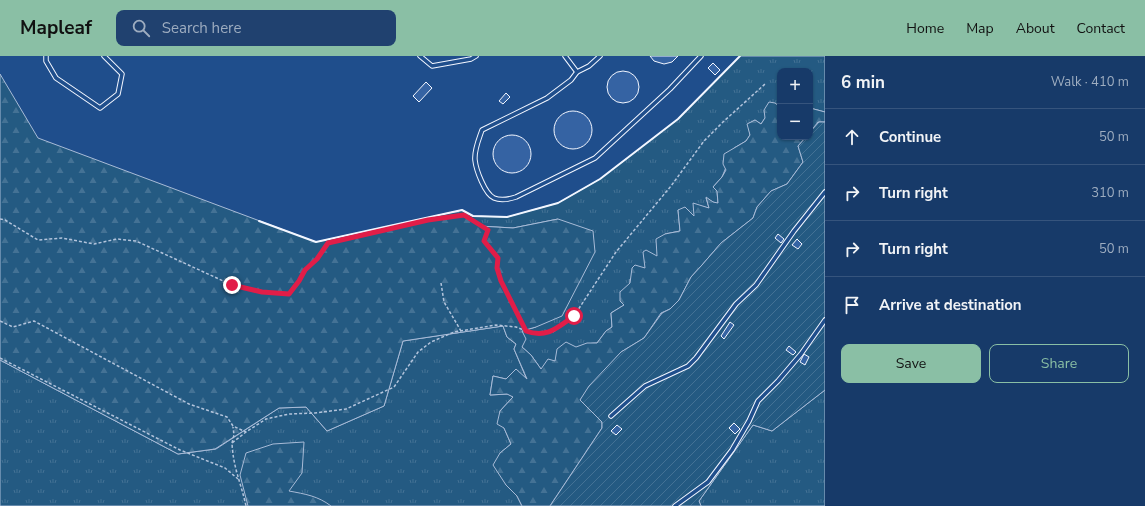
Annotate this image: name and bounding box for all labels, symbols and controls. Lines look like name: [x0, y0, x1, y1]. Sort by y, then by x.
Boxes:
search box: [116, 10, 396, 46]
text: Mapleaf: [20, 15, 92, 41]
icon: search: [130, 17, 152, 39]
text: Search here: [162, 18, 241, 38]
text: Home: [906, 19, 944, 38]
text: Map: [966, 19, 994, 38]
text: About: [1016, 19, 1055, 38]
text: Contact: [1077, 19, 1125, 38]
map controls: [777, 68, 813, 140]
button: +: [777, 68, 813, 104]
text: 6 min: [841, 71, 885, 94]
text: Walk · 410 m: [1051, 73, 1129, 91]
button: −: [777, 104, 813, 140]
icon: ahead: [841, 126, 863, 148]
text: Continue: [879, 127, 941, 147]
text: 50 m: [1099, 128, 1129, 146]
icon: right: [841, 182, 863, 204]
text: Turn right: [879, 183, 948, 203]
text: 310 m: [1091, 184, 1129, 202]
icon: right: [841, 238, 863, 260]
text: Turn right: [879, 239, 948, 259]
text: 50 m: [1099, 240, 1129, 258]
route end: [223, 276, 241, 294]
icon: arrive: [841, 294, 863, 316]
text: Arrive at destination: [879, 295, 1022, 315]
route start: [565, 307, 583, 325]
button: Save: [841, 344, 981, 383]
button: Share: [989, 344, 1129, 383]

